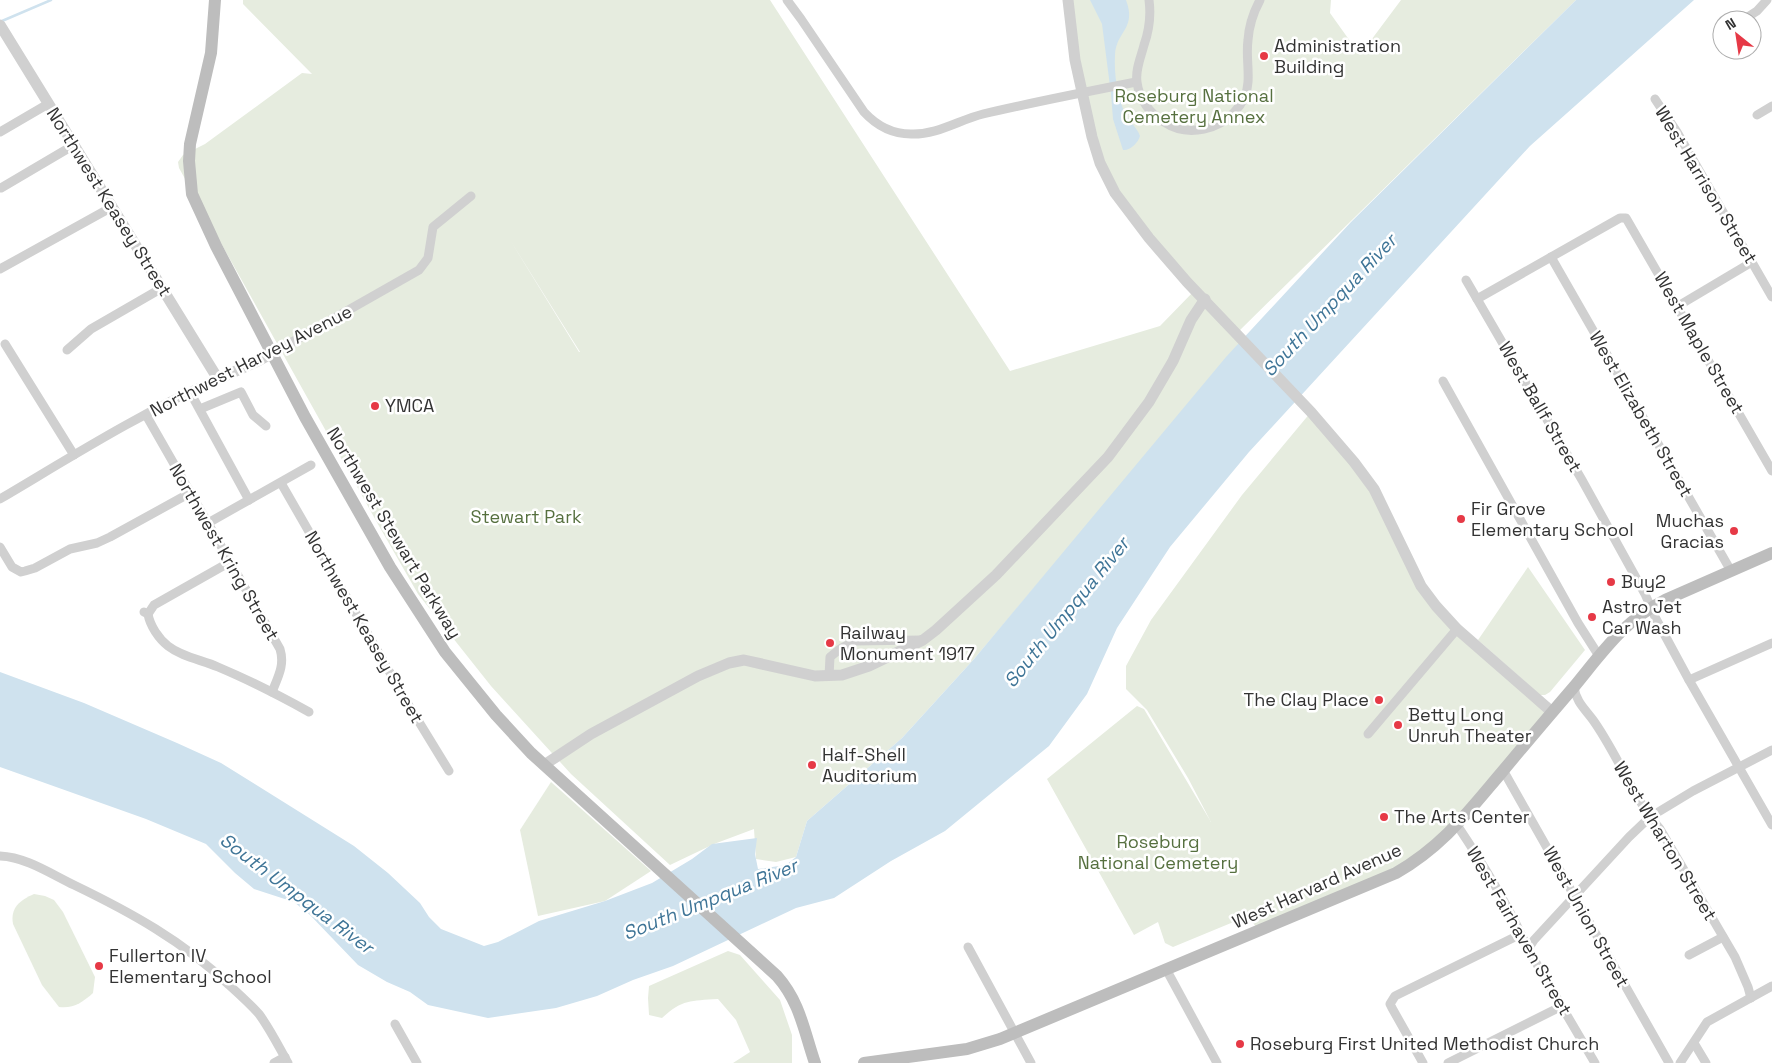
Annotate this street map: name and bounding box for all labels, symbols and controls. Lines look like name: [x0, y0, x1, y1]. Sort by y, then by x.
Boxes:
north arrow: [1712, 10, 1762, 60]
text: N: [1722, 14, 1739, 34]
place label: Administration Building: [1274, 34, 1401, 78]
marker: Administration Building: [1258, 50, 1270, 62]
park label: Roseburg National Cemetery Annex: [1114, 84, 1274, 128]
street label: West Harrison Street: [1650, 102, 1763, 268]
street label: Northwest Keasey Street: [42, 103, 177, 300]
water label: South Umpqua River: [1257, 227, 1403, 382]
street label: West Maple Street: [1649, 267, 1750, 418]
street label: Northwest Harvey Avenue: [146, 299, 356, 422]
street label: West Elizabeth Street: [1585, 327, 1698, 501]
street label: West Ballf Street: [1494, 337, 1587, 476]
place label: YMCA: [385, 394, 434, 417]
marker: YMCA: [369, 400, 381, 412]
street label: Northwest Stewart Parkway: [322, 423, 467, 643]
street label: Northwest Kring Street: [164, 459, 285, 644]
place label: Fir Grove Elementary School: [1471, 497, 1634, 541]
park label: Stewart Park: [470, 505, 582, 528]
place label: Muchas Gracias: [1656, 509, 1724, 553]
marker: Fir Grove Elementary School: [1455, 513, 1467, 525]
marker: Muchas Gracias: [1728, 525, 1740, 537]
street label: Northwest Keasey Street: [300, 526, 429, 727]
water label: South Umpqua River: [998, 531, 1136, 692]
place label: Buy2: [1621, 570, 1666, 593]
marker: Buy2: [1605, 576, 1617, 588]
place label: Astro Jet Car Wash: [1602, 595, 1682, 639]
marker: Astro Jet Car Wash: [1586, 611, 1598, 623]
place label: Railway Monument 1917: [840, 621, 975, 665]
marker: Railway Monument 1917: [824, 637, 836, 649]
place label: The Clay Place: [1244, 688, 1369, 711]
marker: The Clay Place: [1373, 694, 1385, 706]
place label: Betty Long Unruh Theater: [1408, 703, 1532, 747]
marker: Betty Long Unruh Theater: [1392, 719, 1404, 731]
place label: Half-Shell Auditorium: [822, 743, 917, 787]
street label: West Wharton Street: [1609, 757, 1722, 925]
marker: Half-Shell Auditorium: [806, 759, 818, 771]
place label: The Arts Center: [1394, 805, 1530, 828]
marker: The Arts Center: [1378, 811, 1390, 823]
water label: South Umpqua River: [215, 827, 380, 960]
park label: Roseburg National Cemetery: [1078, 830, 1238, 874]
street label: West Harvard Avenue: [1228, 838, 1405, 933]
street label: West Fairhaven Street: [1462, 842, 1577, 1019]
street label: West Union Street: [1538, 842, 1635, 991]
water label: South Umpqua River: [619, 852, 803, 946]
place label: Fullerton IV Elementary School: [109, 944, 272, 988]
marker: Fullerton IV Elementary School: [93, 960, 105, 972]
place label: Roseburg First United Methodist Church: [1250, 1032, 1599, 1055]
marker: Roseburg First United Methodist Church: [1234, 1038, 1246, 1050]

